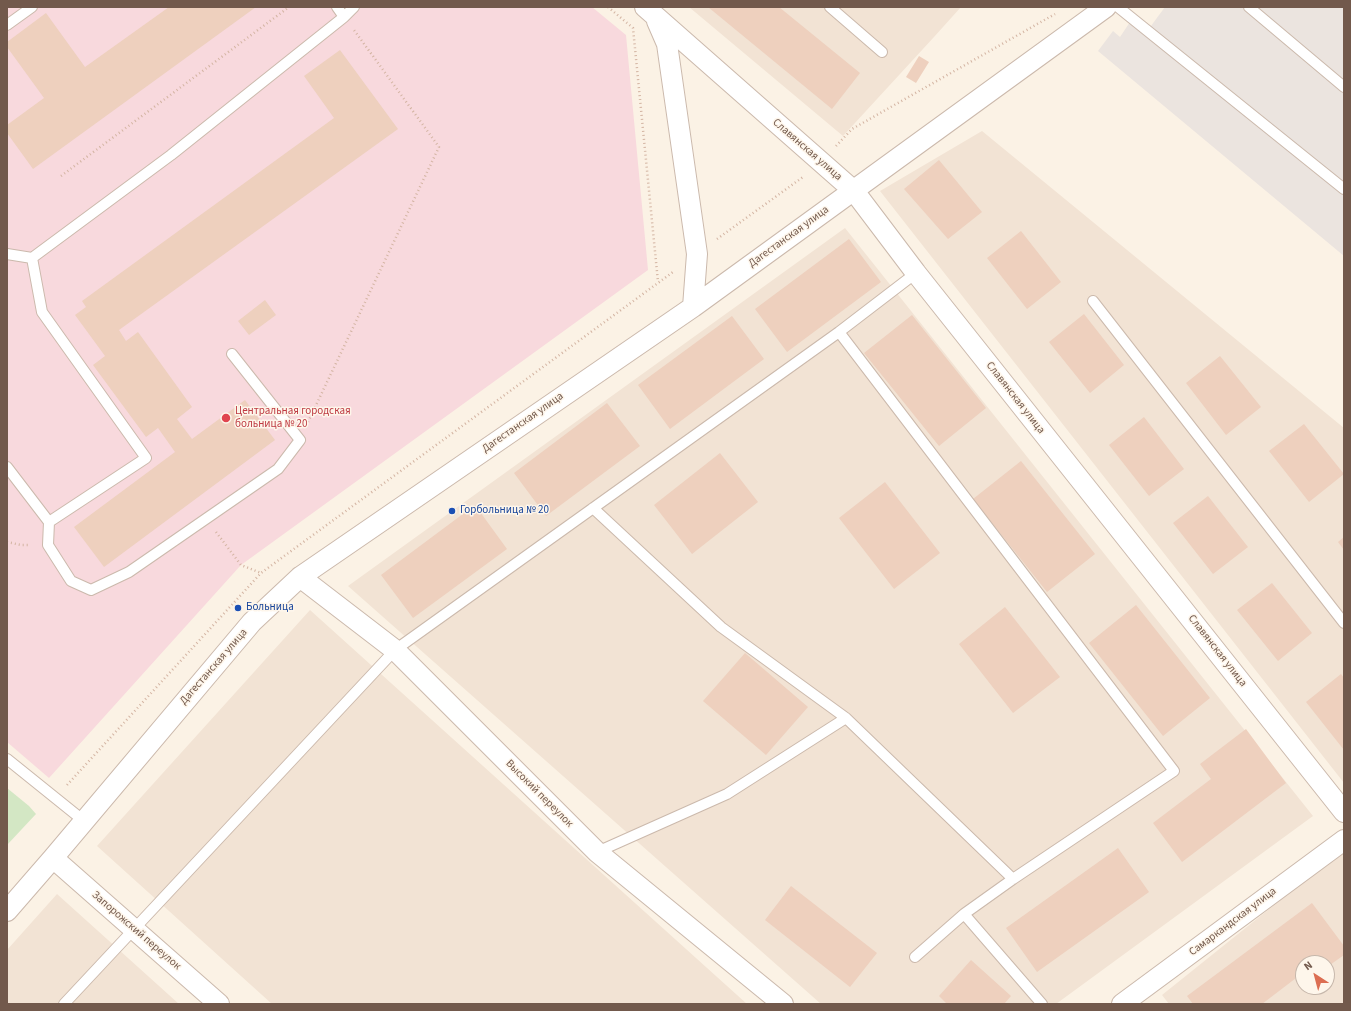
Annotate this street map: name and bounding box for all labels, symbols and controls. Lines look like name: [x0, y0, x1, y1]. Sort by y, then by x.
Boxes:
street label: Славянская улица: [770, 116, 844, 184]
street label: Дагестанская улица: [746, 203, 832, 271]
street label: Славянская улица: [983, 359, 1047, 437]
street label: Дагестанская улица: [480, 390, 566, 456]
place label: Центральная городская больница № 20: [235, 405, 351, 431]
marker: Центральная городская больница № 20: [220, 412, 232, 424]
place label: Горбольница № 20: [460, 504, 549, 518]
marker: Горбольница № 20: [447, 506, 457, 516]
place label: Больница: [246, 601, 294, 615]
marker: Больница: [233, 603, 243, 613]
street label: Славянская улица: [1185, 612, 1249, 690]
street label: Дагестанская улица: [177, 626, 251, 708]
street label: Высокий переулок: [502, 757, 576, 831]
street label: Самаркандская улица: [1187, 885, 1279, 959]
street label: Запорожский переулок: [89, 889, 183, 973]
north arrow: [1295, 955, 1335, 995]
text: N: [1301, 957, 1316, 974]

